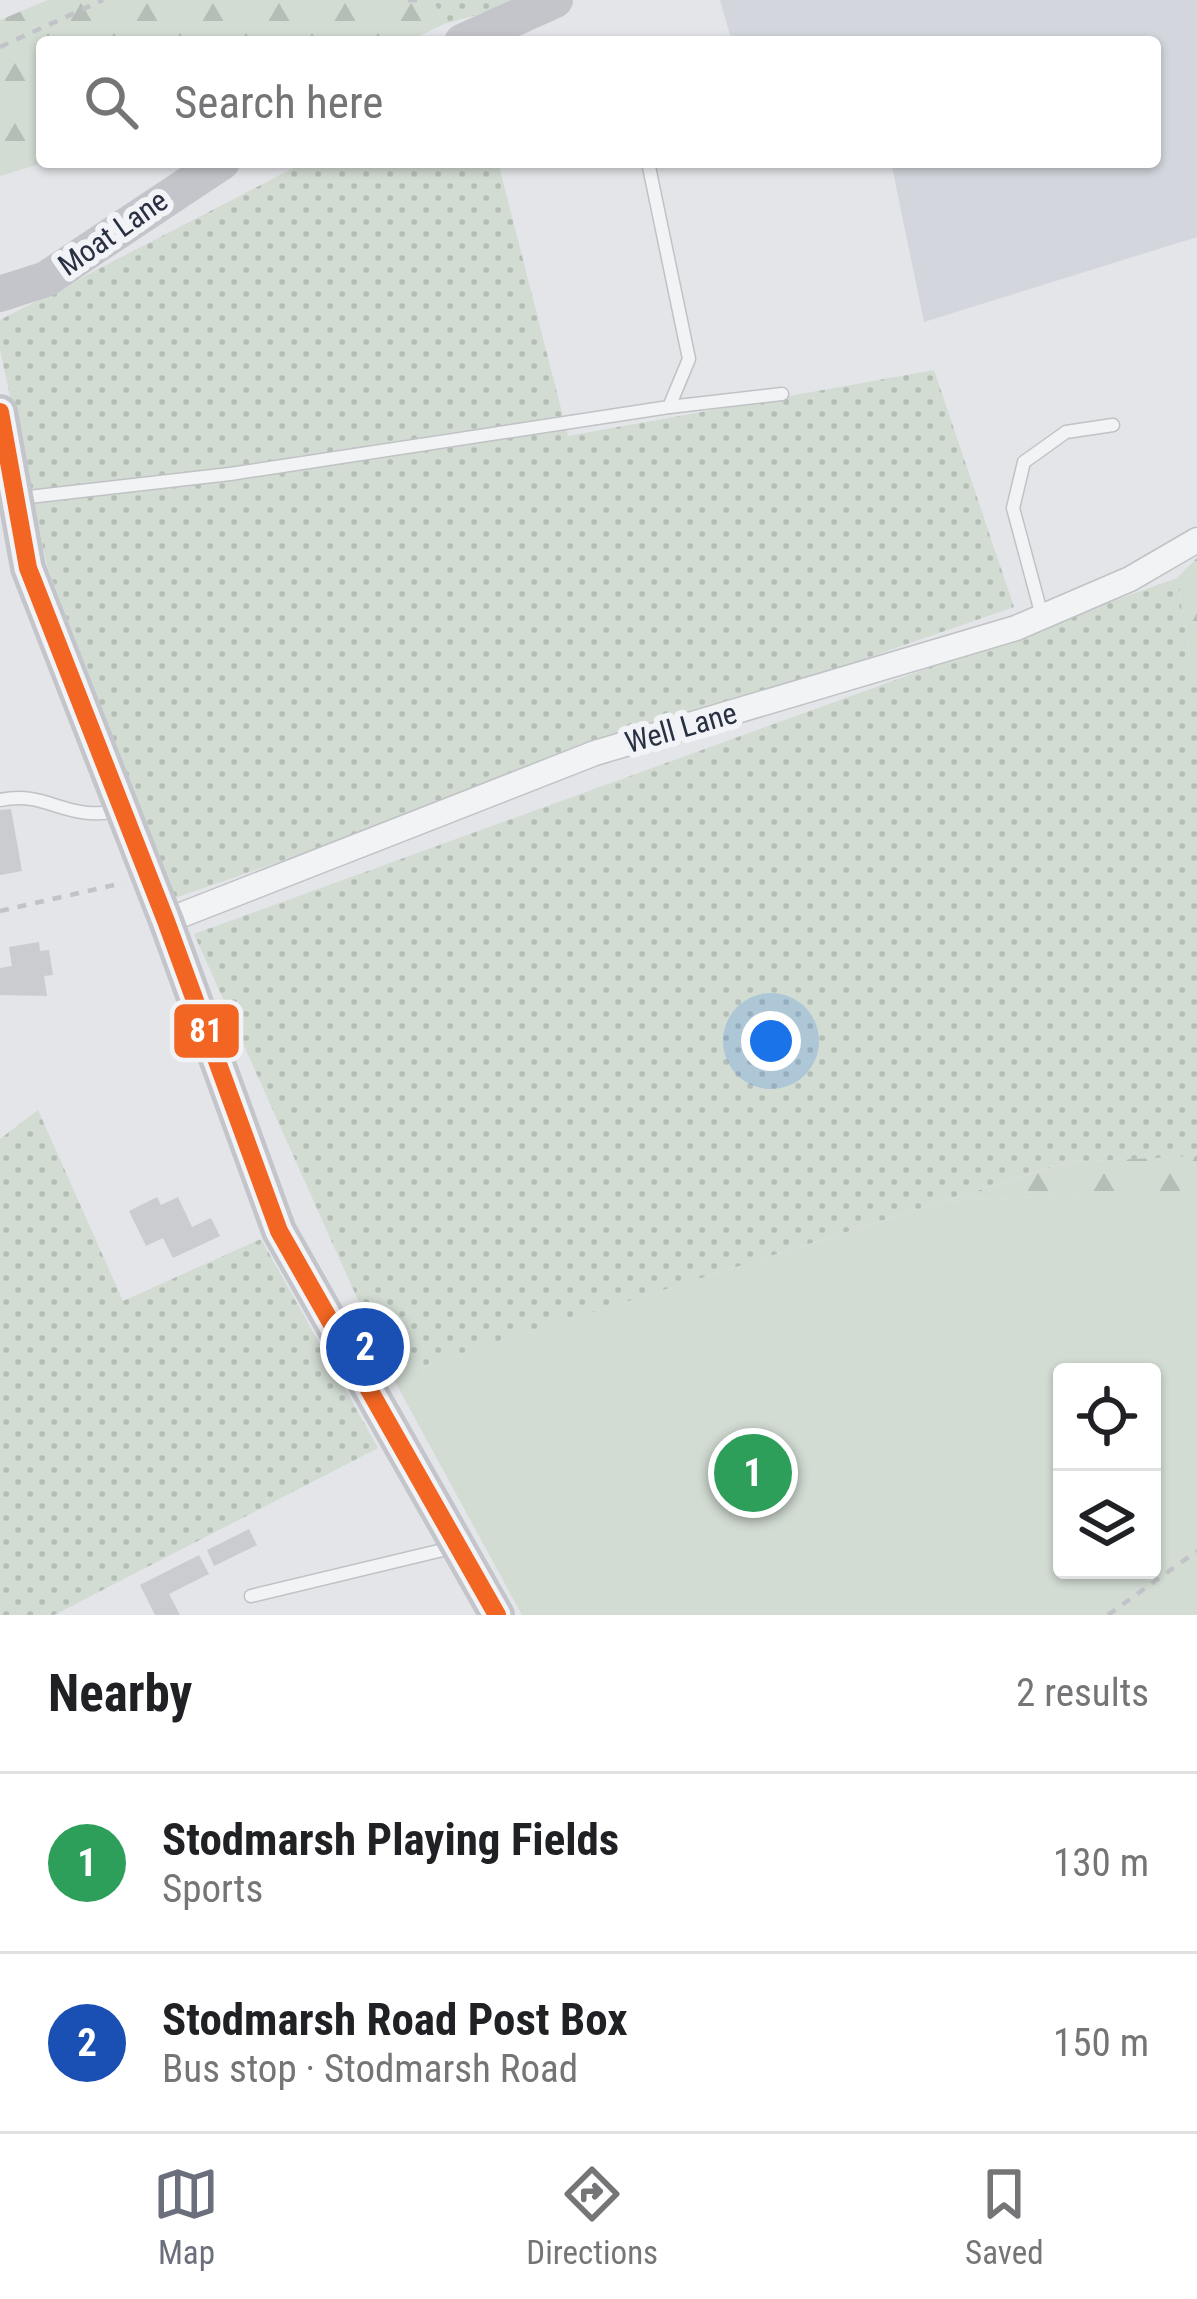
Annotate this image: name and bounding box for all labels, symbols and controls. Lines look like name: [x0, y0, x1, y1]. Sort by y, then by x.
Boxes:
search box: [36, 36, 1161, 168]
icon: search: [78, 69, 144, 135]
text: Search here: [174, 76, 383, 129]
street label: Moat Lane: [51, 182, 174, 283]
street label: Well Lane: [621, 695, 741, 760]
line badge: 81: [172, 1002, 241, 1060]
text: 81: [189, 1011, 223, 1050]
your location: [741, 1011, 801, 1071]
pin: 2: [326, 1302, 404, 1392]
map controls: [1053, 1363, 1161, 1579]
button: locate: [1053, 1363, 1161, 1471]
pin: 1: [714, 1428, 792, 1518]
button: layers: [1053, 1471, 1161, 1579]
text: Nearby: [48, 1664, 192, 1723]
text: 2 results: [1016, 1670, 1149, 1716]
text: Stodmarsh Playing Fields: [162, 1813, 619, 1866]
text: 1: [77, 1840, 97, 1886]
text: 130 m: [1053, 1840, 1149, 1886]
text: Sports: [162, 1866, 263, 1912]
text: Stodmarsh Road Post Box: [162, 1993, 628, 2046]
text: 2: [77, 2020, 97, 2066]
text: 150 m: [1053, 2020, 1149, 2066]
text: Bus stop · Stodmarsh Road: [162, 2046, 578, 2092]
tab: Map: [153, 2161, 219, 2272]
tab: Directions: [526, 2161, 658, 2272]
tab: Saved: [965, 2161, 1044, 2272]

